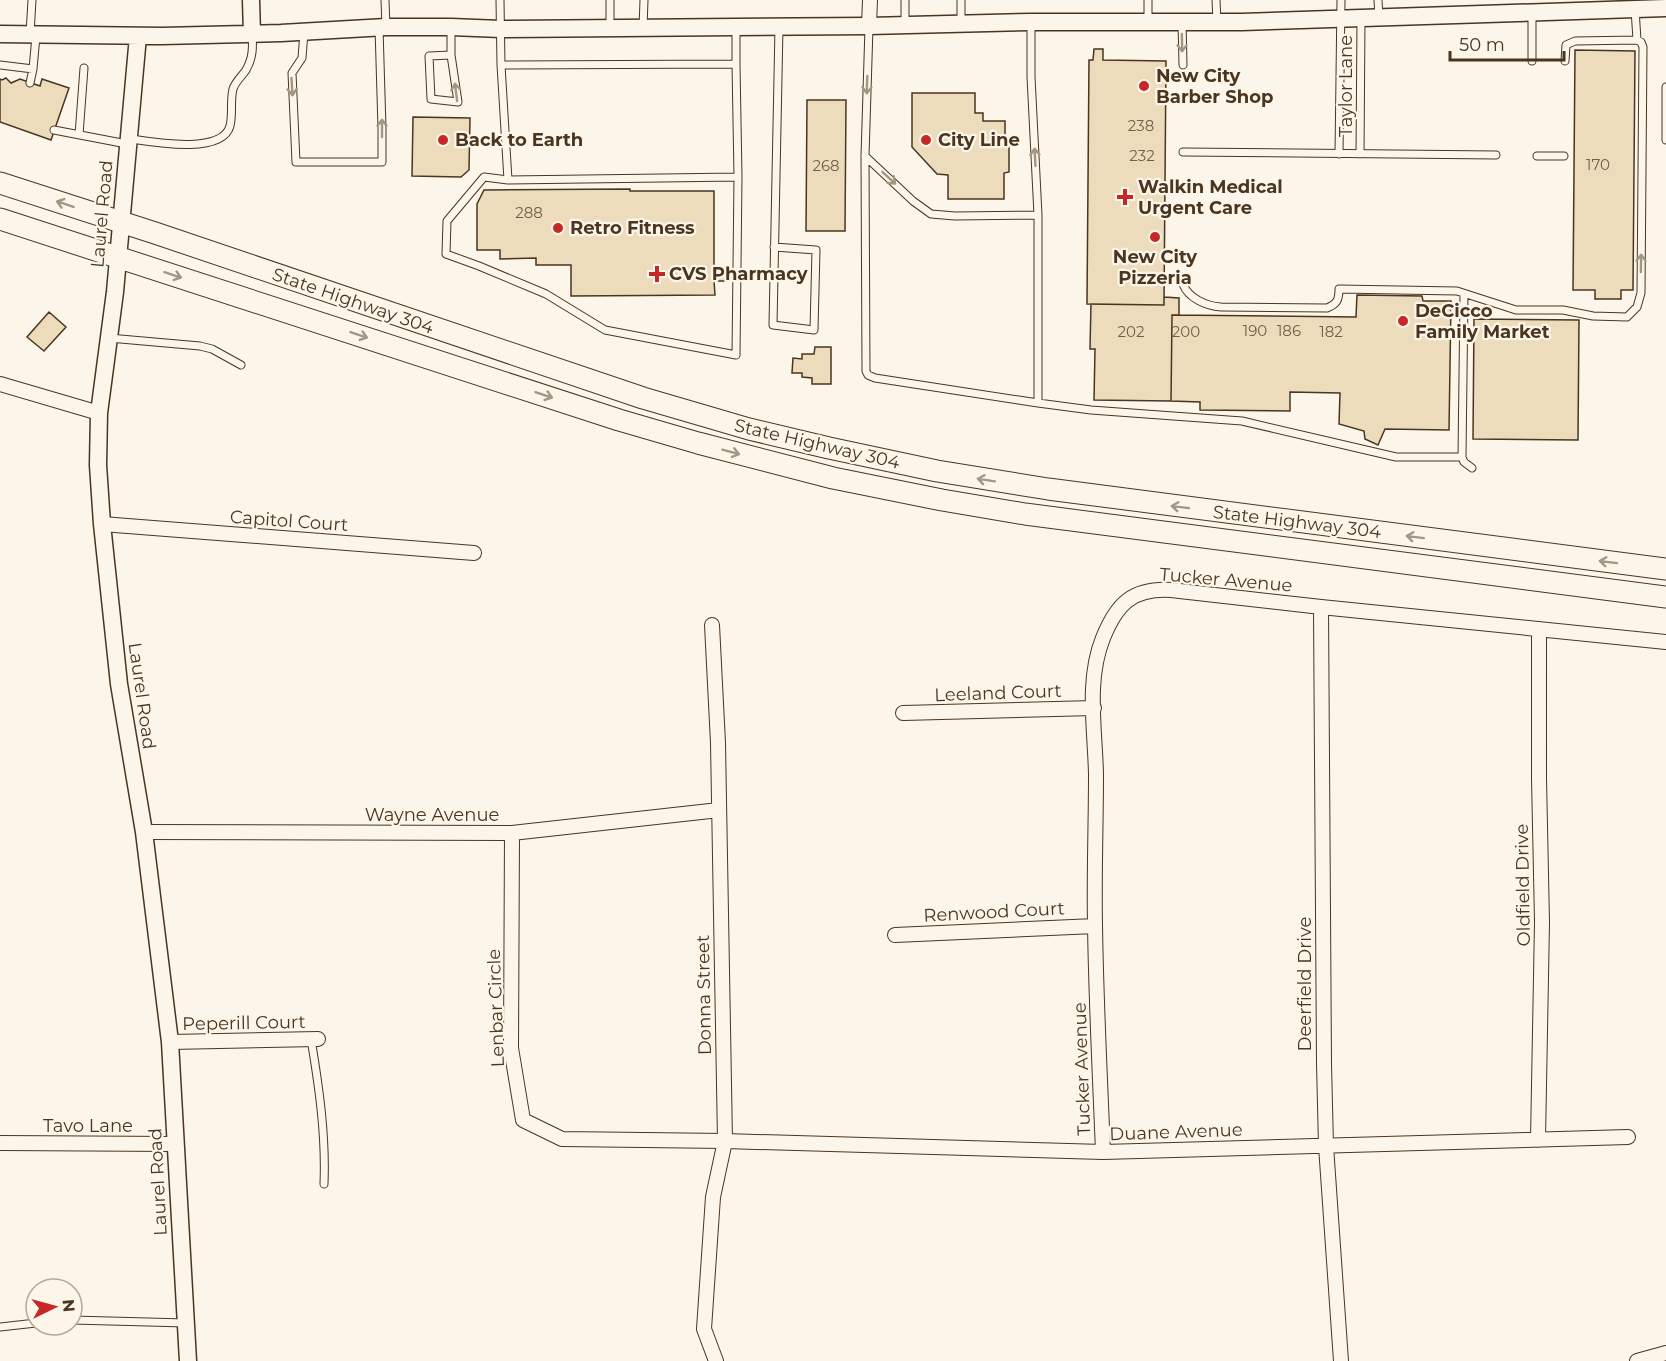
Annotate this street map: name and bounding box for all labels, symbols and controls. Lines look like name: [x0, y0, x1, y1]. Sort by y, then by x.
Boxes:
scale bar: [1450, 24, 1564, 62]
one-way arrow: [1176, 33, 1188, 53]
text: 50 m: [1459, 34, 1505, 56]
street label: Taylor Lane: [1335, 35, 1357, 137]
place label: New City Barber Shop: [1156, 65, 1273, 108]
one-way arrow: [862, 74, 873, 94]
one-way arrow: [287, 77, 298, 97]
marker: New City Barber Shop: [1137, 79, 1151, 93]
one-way arrow: [450, 83, 461, 102]
house number: 238: [1128, 116, 1154, 135]
one-way arrow: [376, 119, 388, 139]
place label: Back to Earth: [455, 129, 583, 151]
place label: City Line: [938, 129, 1020, 151]
marker: Back to Earth: [436, 133, 450, 147]
marker: City Line: [919, 133, 933, 147]
house number: 232: [1129, 146, 1155, 165]
one-way arrow: [1030, 147, 1041, 167]
house number: 170: [1586, 155, 1610, 174]
house number: 268: [812, 156, 840, 175]
street label: Laurel Road: [86, 159, 118, 269]
one-way arrow: [881, 171, 896, 185]
place label: Walkin Medical Urgent Care: [1138, 176, 1283, 219]
marker: Walkin Medical Urgent Care: [1116, 188, 1134, 206]
one-way arrow: [56, 198, 75, 209]
house number: 288: [515, 203, 543, 222]
place label: Retro Fitness: [570, 217, 695, 239]
marker: Retro Fitness: [551, 221, 565, 235]
marker: New City Pizzeria: [1148, 230, 1162, 244]
place label: New City Pizzeria: [1113, 246, 1197, 289]
one-way arrow: [1635, 253, 1647, 273]
street label: State Highway 304: [269, 263, 437, 339]
place label: CVS Pharmacy: [669, 263, 808, 285]
marker: CVS Pharmacy: [650, 267, 664, 281]
one-way arrow: [163, 271, 182, 282]
place label: DeCicco Family Market: [1415, 300, 1550, 343]
marker: DeCicco Family Market: [1396, 314, 1410, 328]
house number: 190: [1243, 321, 1267, 340]
house number: 186: [1277, 321, 1301, 340]
house number: 202: [1118, 322, 1144, 341]
house number: 200: [1172, 322, 1200, 341]
house number: 182: [1319, 322, 1343, 341]
one-way arrow: [349, 331, 368, 342]
one-way arrow: [534, 391, 553, 402]
street label: State Highway 304: [732, 414, 902, 474]
one-way arrow: [721, 447, 740, 458]
one-way arrow: [977, 474, 997, 485]
one-way arrow: [1170, 501, 1190, 512]
street label: State Highway 304: [1212, 501, 1382, 543]
street label: Capitol Court: [229, 506, 349, 536]
one-way arrow: [1405, 531, 1425, 542]
one-way arrow: [1599, 556, 1618, 567]
street label: Tucker Avenue: [1159, 563, 1293, 597]
street label: Laurel Road: [124, 641, 160, 751]
street label: Leeland Court: [934, 680, 1062, 706]
street label: Wayne Avenue: [365, 804, 499, 826]
street label: Oldfield Drive: [1511, 823, 1535, 947]
street label: Renwood Court: [923, 897, 1065, 927]
street label: Deerfield Drive: [1294, 916, 1316, 1051]
street label: Donna Street: [692, 935, 716, 1055]
street label: Lenbar Circle: [483, 948, 509, 1068]
street label: Tucker Avenue: [1069, 1002, 1095, 1136]
street label: Peperill Court: [182, 1011, 306, 1035]
street label: Tavo Lane: [43, 1115, 133, 1137]
street label: Duane Avenue: [1109, 1119, 1243, 1145]
street label: Laurel Road: [144, 1128, 172, 1236]
north arrow: [24, 1277, 84, 1337]
text: N: [58, 1298, 78, 1313]

